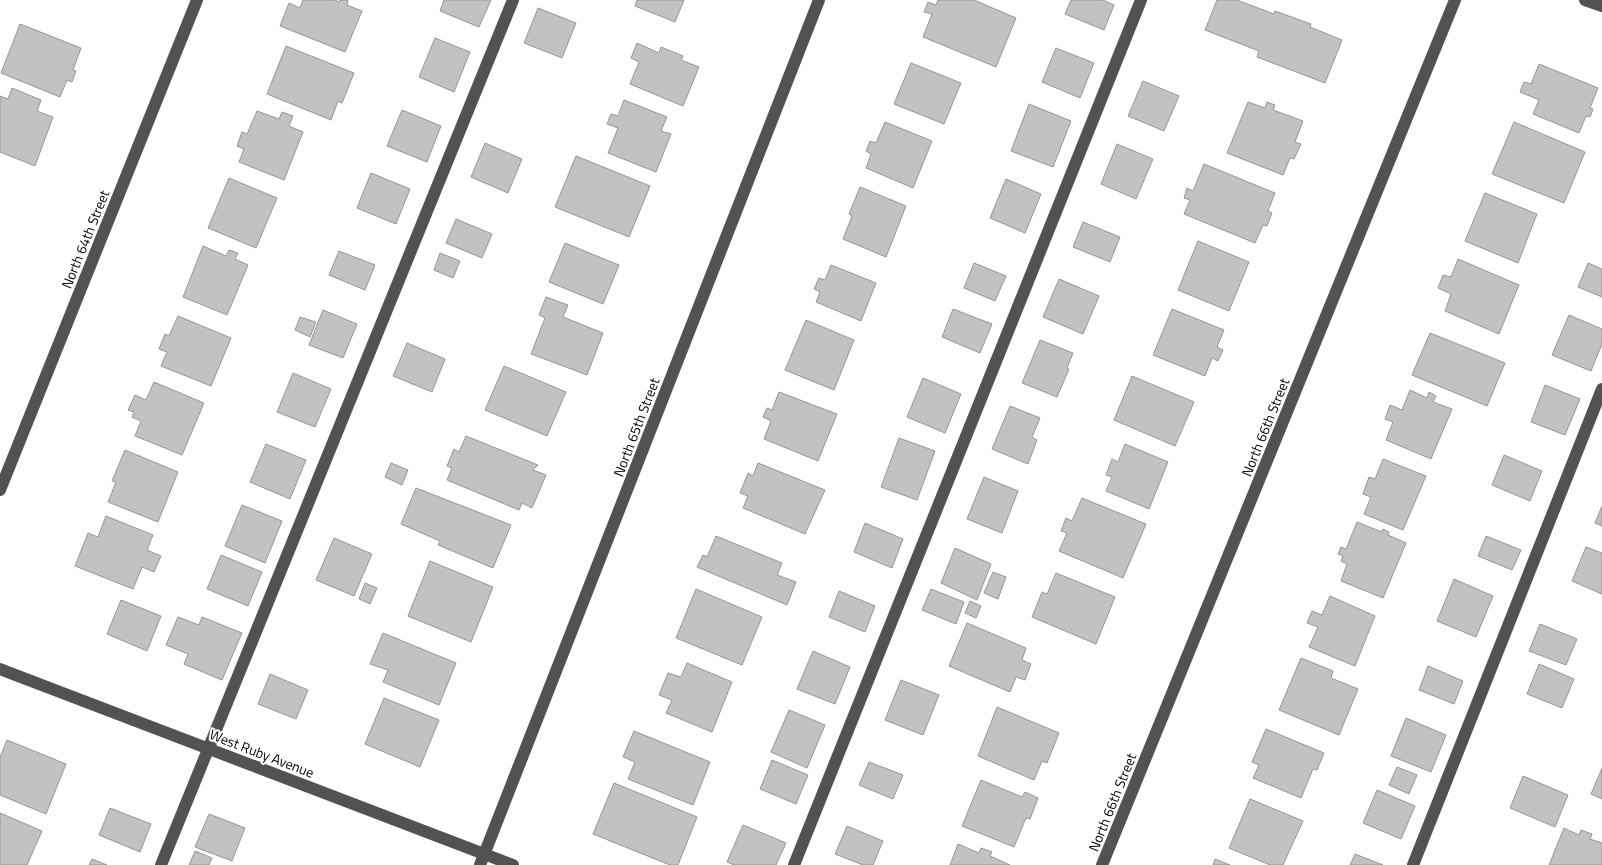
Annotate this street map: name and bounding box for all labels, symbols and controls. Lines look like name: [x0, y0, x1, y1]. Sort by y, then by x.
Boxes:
street label: North 64th Street: [56, 187, 114, 291]
street label: North 65th Street: [607, 374, 665, 480]
street label: North 66th Street: [1236, 375, 1294, 479]
street label: West Ruby Avenue: [207, 723, 317, 783]
street label: North 66th Street: [1083, 750, 1141, 854]

